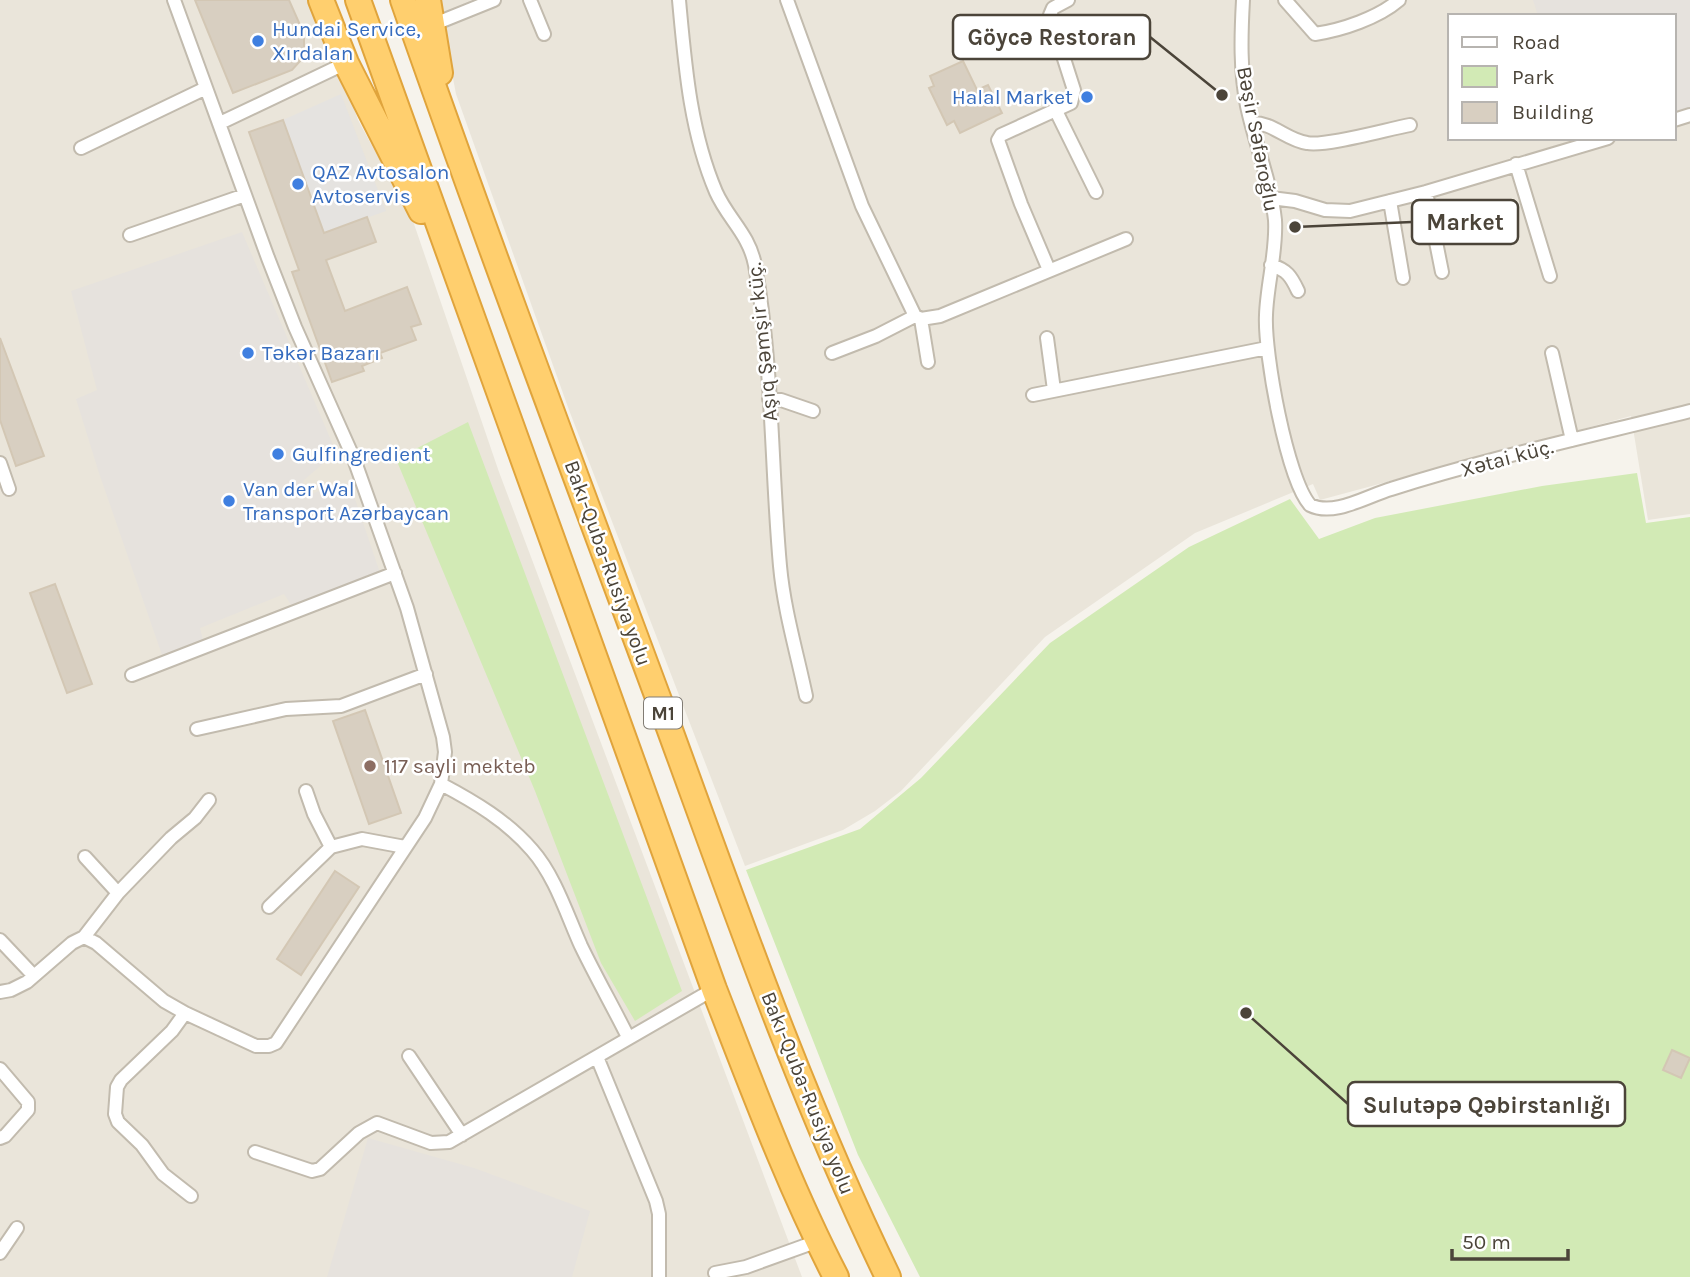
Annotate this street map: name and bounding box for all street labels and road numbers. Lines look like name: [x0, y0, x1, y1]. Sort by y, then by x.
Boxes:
street label: Bəşir Səfəroğlu: [1232, 64, 1284, 214]
street label: Aşıq Şəmşir küç.: [742, 261, 782, 423]
street label: Xətai küç.: [1458, 434, 1556, 482]
street label: Bakı-Quba-Rusiya yolu: [560, 457, 656, 669]
road number: M1: [644, 698, 682, 728]
street label: Bakı-Quba-Rusiya yolu: [756, 988, 860, 1198]

